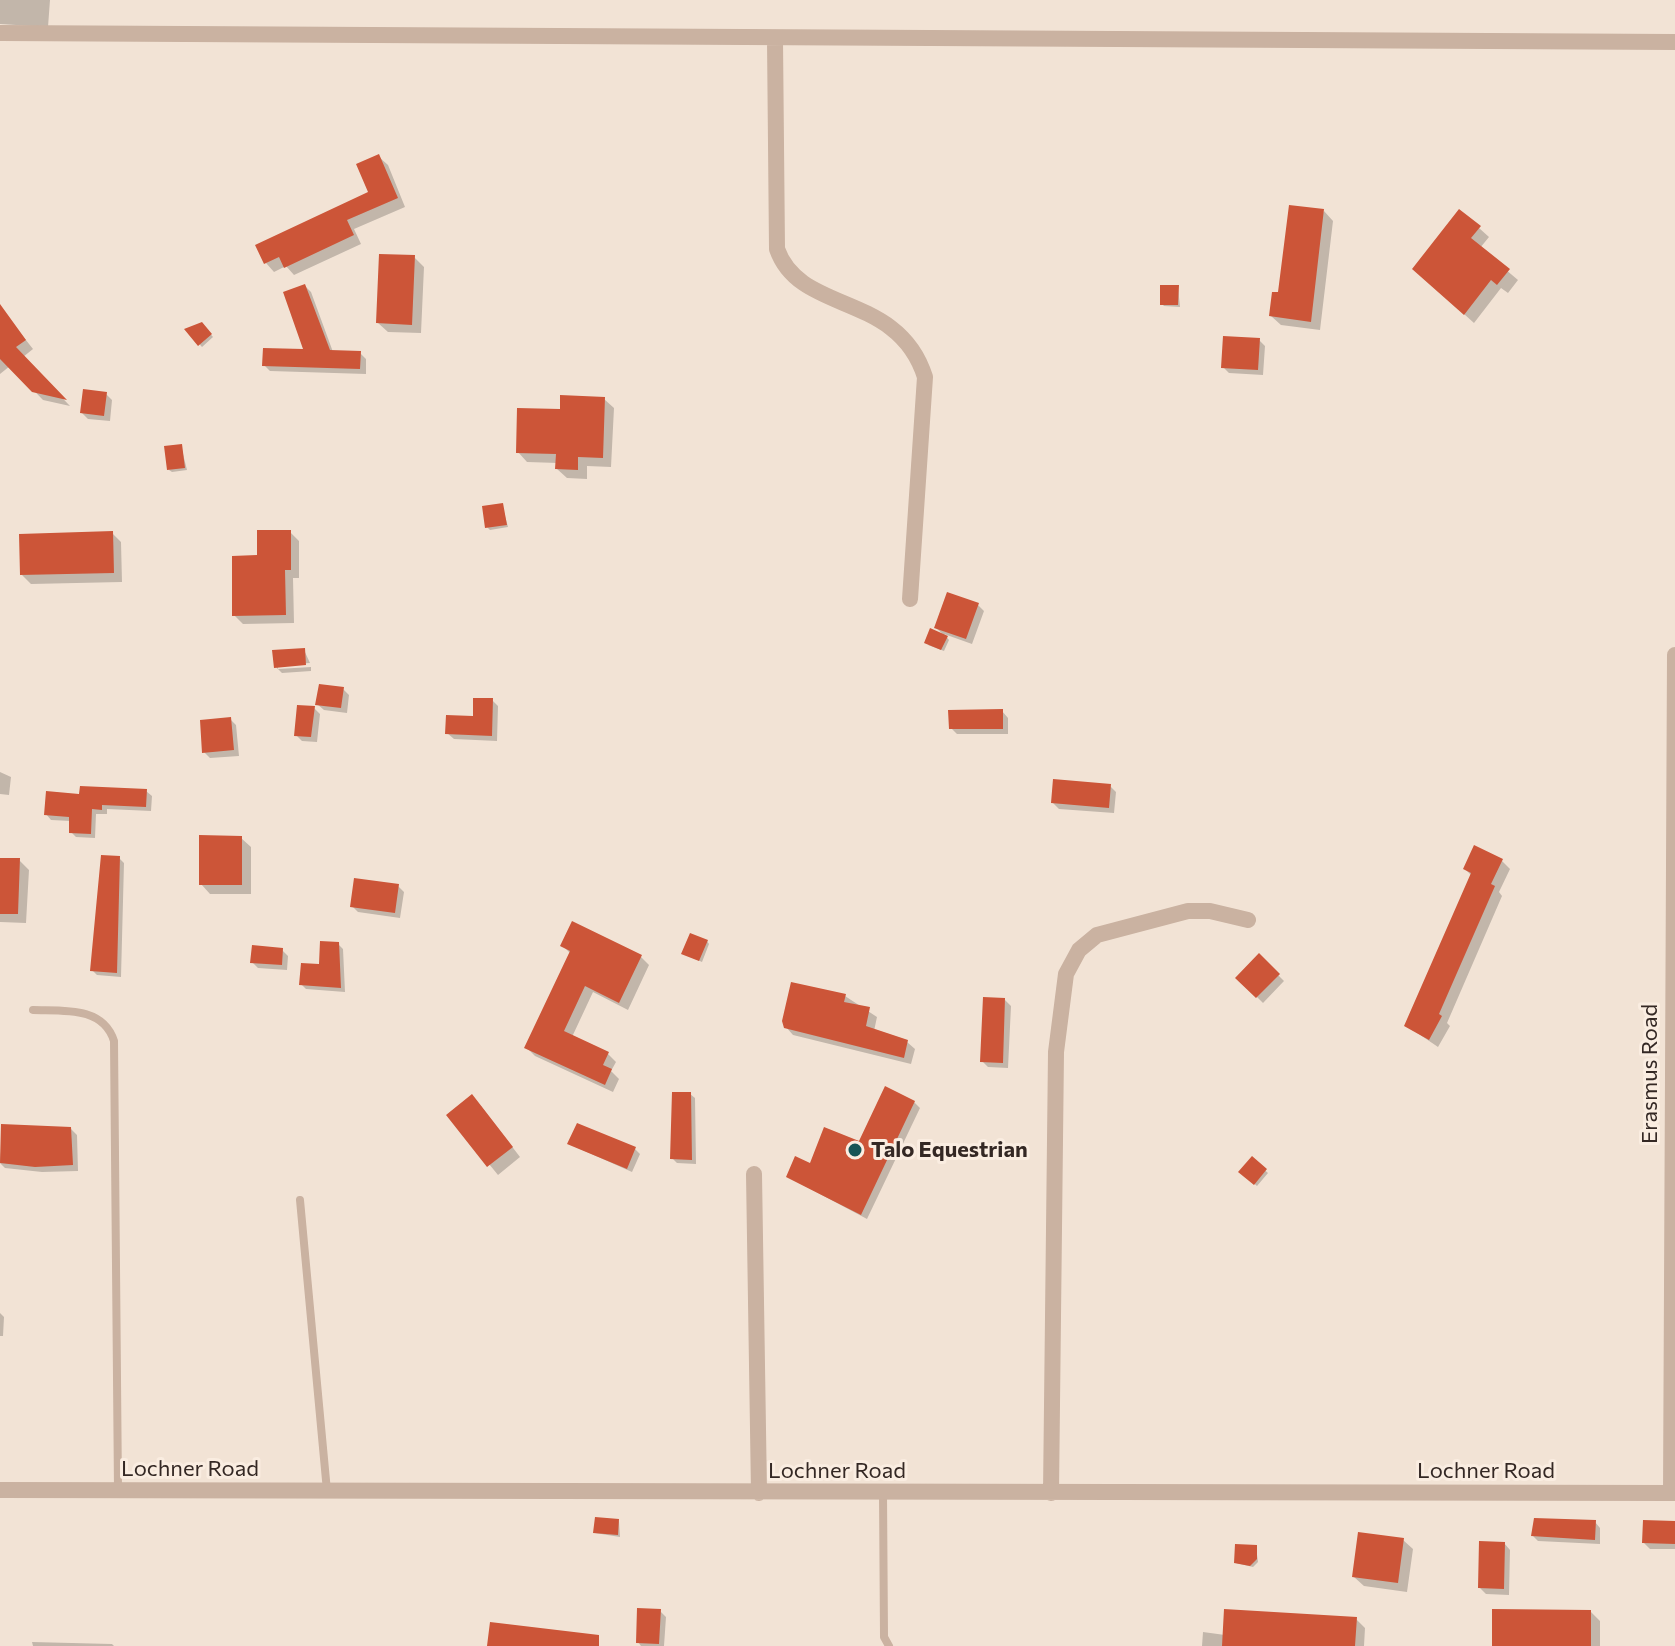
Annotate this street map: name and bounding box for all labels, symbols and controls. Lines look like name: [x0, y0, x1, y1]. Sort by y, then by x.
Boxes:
street label: Erasmus Road: [1637, 1004, 1663, 1144]
place label: Talo Equestrian: [871, 1137, 1028, 1163]
marker: Talo Equestrian: [846, 1141, 864, 1159]
street label: Lochner Road: [121, 1456, 259, 1482]
street label: Lochner Road: [768, 1458, 906, 1484]
street label: Lochner Road: [1417, 1458, 1555, 1484]

